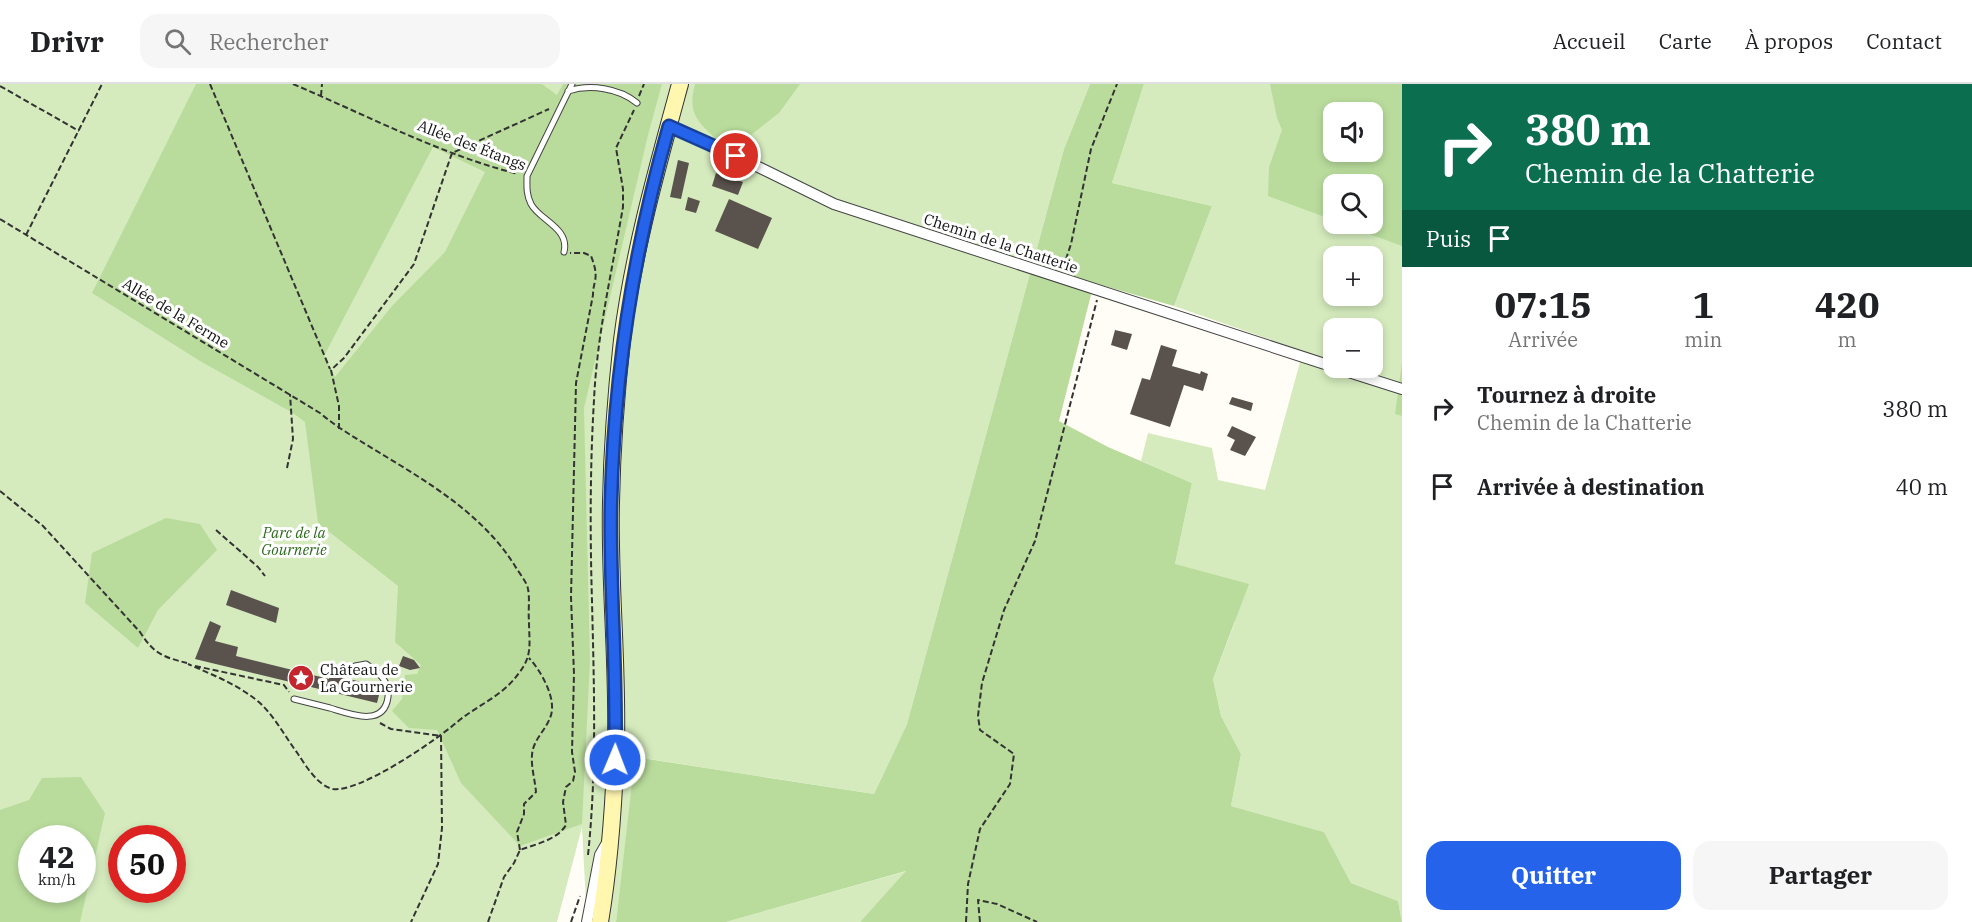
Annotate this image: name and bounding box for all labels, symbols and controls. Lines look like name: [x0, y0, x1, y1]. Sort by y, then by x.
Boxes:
search box: [140, 14, 560, 68]
text: Drivr: [30, 23, 104, 60]
icon: search: [161, 25, 194, 58]
text: Rechercher: [209, 27, 328, 56]
text: Accueil: [1553, 27, 1626, 55]
text: Carte: [1659, 27, 1712, 55]
text: À propos: [1745, 27, 1833, 55]
text: Contact: [1866, 27, 1942, 55]
map controls: [1323, 102, 1383, 378]
button: sound: [1323, 102, 1383, 162]
text: 380 m: [1525, 102, 1651, 157]
icon: right: [1426, 108, 1504, 186]
street label: Allée des Étangs: [415, 116, 529, 174]
pin: [710, 130, 761, 181]
icon: arrive: [719, 139, 752, 172]
text: Chemin de la Chatterie: [1525, 155, 1815, 190]
button: search: [1323, 174, 1383, 234]
street label: Chemin de la Chatterie: [921, 209, 1081, 277]
icon: arrive: [1483, 222, 1516, 255]
text: Puis: [1426, 224, 1471, 253]
button: +: [1323, 246, 1383, 306]
street label: Allée de la Ferme: [119, 274, 233, 352]
text: 07:15: [1494, 281, 1592, 328]
text: 1: [1692, 281, 1714, 328]
text: 420: [1815, 281, 1880, 328]
button: −: [1323, 318, 1383, 378]
text: Arrivée: [1508, 326, 1578, 353]
text: min: [1684, 326, 1722, 353]
text: m: [1838, 326, 1857, 353]
text: Tournez à droite: [1477, 380, 1656, 409]
icon: right: [1426, 392, 1459, 425]
text: 380 m: [1882, 394, 1948, 423]
text: Chemin de la Chatterie: [1477, 409, 1692, 436]
icon: arrive: [1426, 470, 1459, 503]
text: Arrivée à destination: [1477, 472, 1705, 501]
text: 40 m: [1896, 472, 1948, 501]
park label: Parc de la Gournerie: [261, 523, 327, 559]
place label: Château de La Gournerie: [320, 660, 413, 696]
place icon: Château de La Gournerie: [286, 663, 316, 693]
position arrow: [583, 728, 647, 792]
speed limit sign: 50: [108, 825, 186, 903]
text: 42: [39, 837, 75, 876]
button: Quitter: [1426, 841, 1681, 910]
button: Partager: [1693, 841, 1948, 910]
text: km/h: [38, 870, 76, 889]

